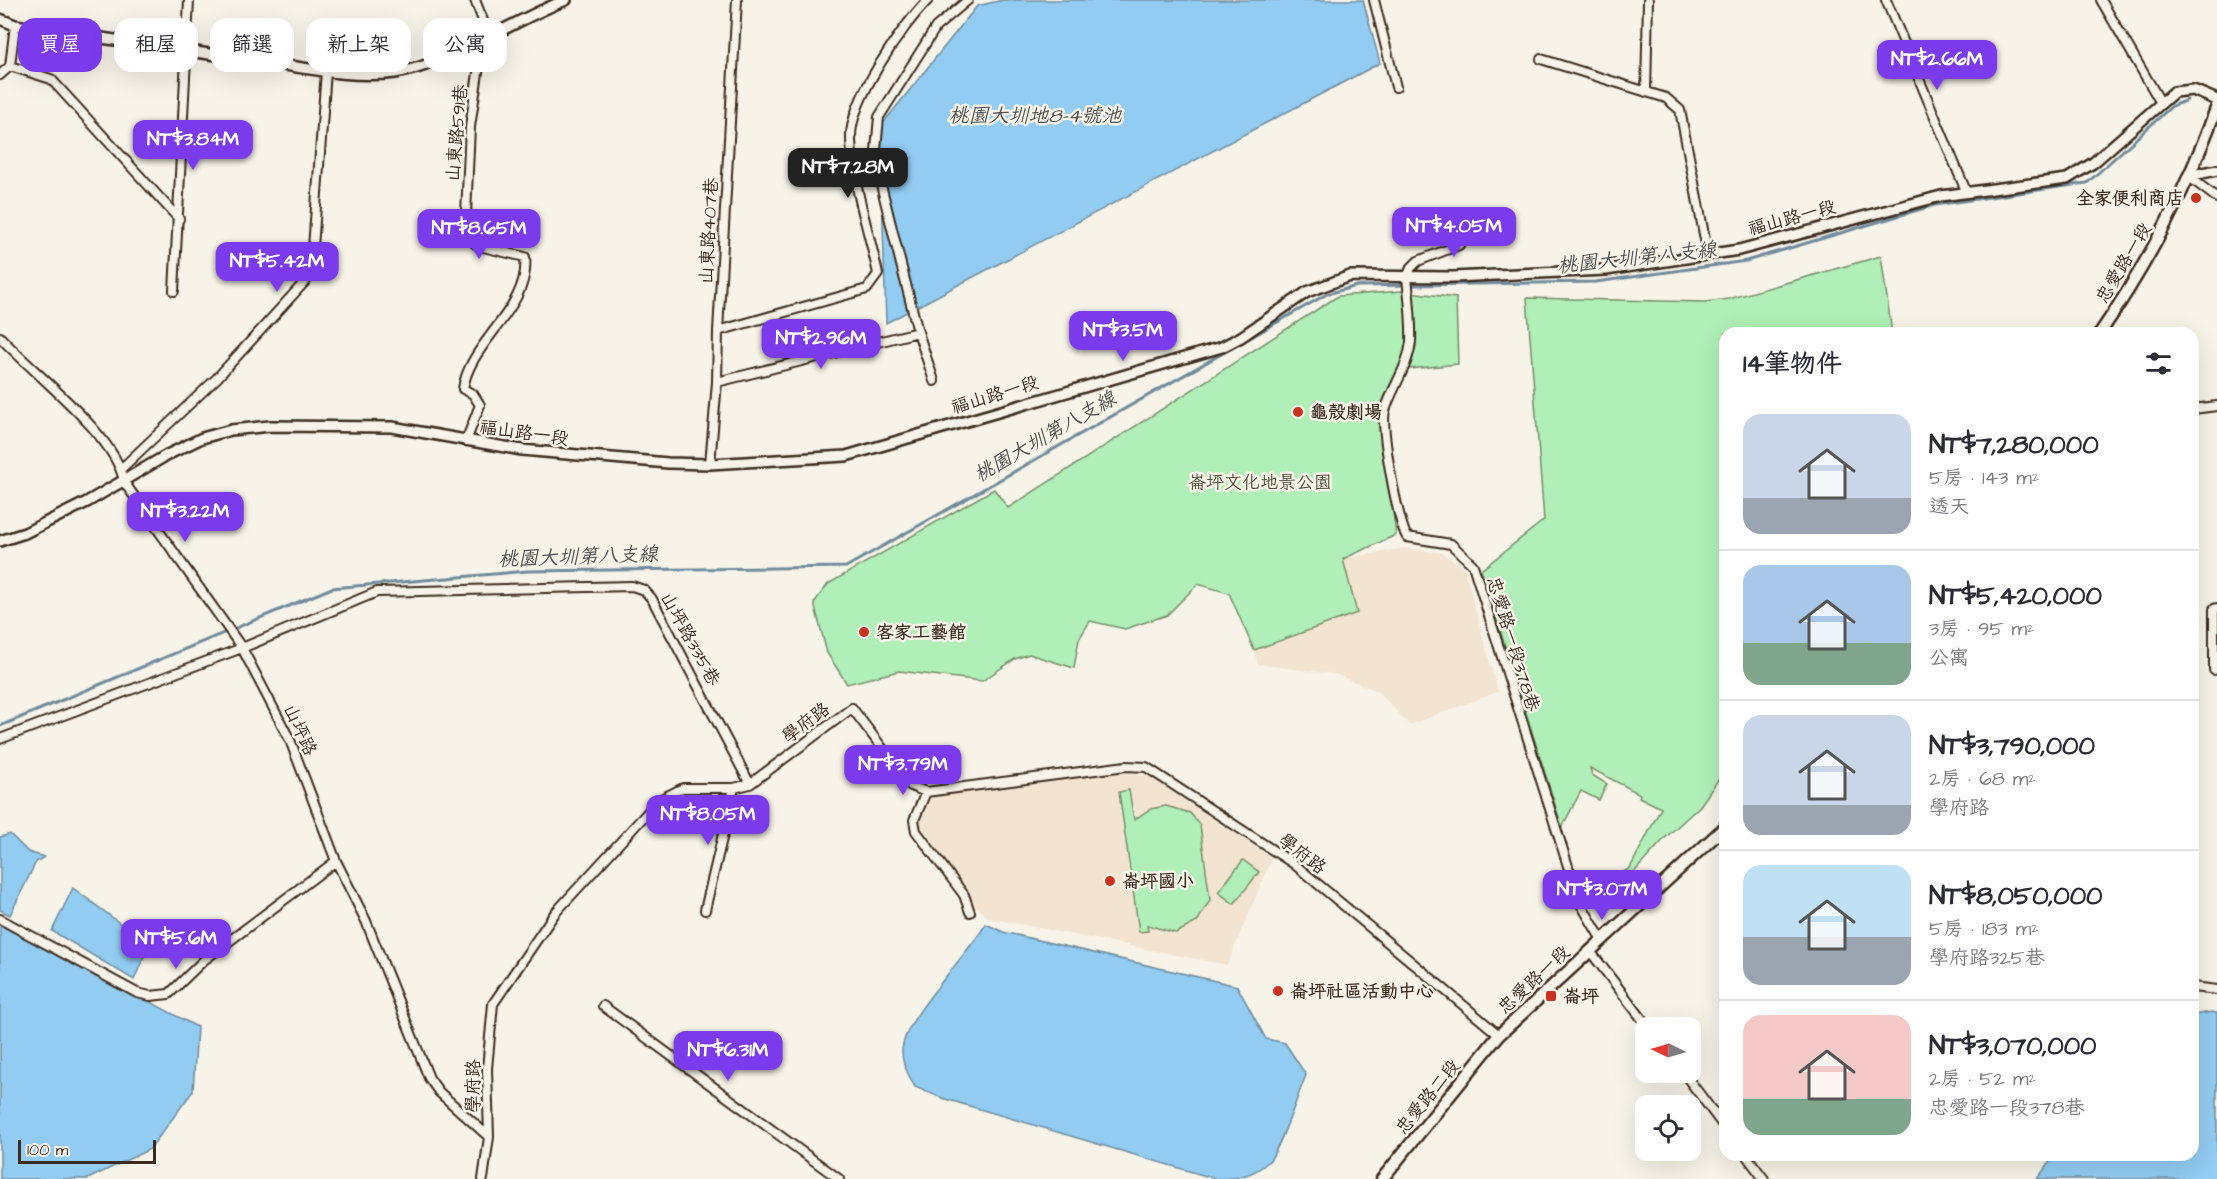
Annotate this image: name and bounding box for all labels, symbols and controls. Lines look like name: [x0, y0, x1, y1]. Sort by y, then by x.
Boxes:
chip: 買屋: [18, 18, 102, 72]
chip: 租屋: [114, 18, 198, 72]
chip: 篩選: [210, 18, 294, 72]
chip: 新上架: [306, 18, 411, 72]
chip: 公寓: [423, 18, 507, 72]
pin: NT$2.66M: [1875, 40, 1999, 91]
text: NT$2.66M: [1891, 45, 1983, 73]
street label: 山東路591巷: [440, 83, 474, 183]
water label: 桃園大圳地8-4號池: [949, 102, 1122, 130]
pin: NT$3.84M: [131, 120, 255, 171]
text: NT$3.84M: [147, 125, 239, 153]
pin: NT$7.28M: [786, 148, 910, 199]
text: NT$7.28M: [802, 153, 894, 181]
street label: 山東路407巷: [694, 177, 724, 285]
place label: 全家便利商店: [2076, 186, 2184, 211]
marker: 全家便利商店: [2189, 191, 2203, 205]
street label: 福山路一段: [1745, 194, 1839, 242]
pin: NT$4.05M: [1392, 207, 1516, 258]
pin: NT$8.65M: [417, 209, 541, 260]
text: NT$4.05M: [1406, 212, 1502, 240]
text: NT$8.65M: [431, 214, 527, 242]
street label: 忠愛路一段: [2090, 218, 2158, 308]
water label: 桃園大圳第八支線: [1556, 236, 1719, 280]
pin: NT$5.42M: [215, 242, 339, 293]
text: NT$5.42M: [230, 247, 324, 275]
pin: NT$3.5M: [1068, 311, 1178, 362]
text: NT$3.5M: [1083, 316, 1163, 344]
pin: NT$2.96M: [759, 319, 883, 370]
text: NT$2.96M: [776, 324, 866, 352]
text: 14筆物件: [1743, 346, 1842, 382]
icon: filters: [2142, 347, 2175, 380]
street label: 福山路一段: [948, 370, 1042, 420]
water label: 桃園大圳第八支線: [969, 384, 1122, 489]
place label: 龜殼劇場: [1310, 400, 1382, 425]
marker: 龜殼劇場: [1291, 405, 1305, 419]
street label: 福山路一段: [478, 414, 570, 452]
text: NT$7,280,000: [1929, 427, 2099, 463]
icon: home: [1791, 438, 1863, 510]
text: 5房 · 143 m²: [1929, 464, 2039, 492]
park label: 崙坪文化地景公園: [1188, 470, 1332, 495]
pin: NT$3.22M: [123, 492, 247, 543]
text: 透天: [1929, 493, 1969, 521]
text: NT$3.22M: [141, 497, 229, 525]
water label: 桃園大圳第八支線: [498, 540, 659, 574]
street label: 忠愛路一段378巷: [1481, 573, 1545, 715]
text: NT$5,420,000: [1929, 578, 2102, 614]
street label: 山坪路335巷: [654, 588, 726, 690]
icon: home: [1791, 589, 1863, 661]
text: 3房 · 95 m²: [1929, 615, 2035, 643]
place label: 客家工藝館: [876, 620, 966, 645]
marker: 客家工藝館: [857, 625, 871, 639]
text: 公寓: [1929, 644, 1969, 672]
street label: 學府路: [777, 697, 835, 749]
street label: 山坪路: [277, 700, 323, 760]
text: NT$3,790,000: [1929, 728, 2095, 764]
icon: home: [1791, 739, 1863, 811]
pin: NT$3.79M: [841, 745, 965, 796]
text: NT$3.79M: [858, 750, 948, 778]
text: 2房 · 68 m²: [1929, 765, 2036, 793]
text: 學府路: [1929, 794, 1989, 822]
pin: NT$8.05M: [646, 795, 770, 846]
text: NT$8.05M: [660, 800, 756, 828]
street label: 學府路: [1273, 828, 1331, 880]
place label: 崙坪國小: [1122, 869, 1194, 894]
pin: NT$3.07M: [1540, 870, 1664, 921]
marker: 崙坪國小: [1103, 874, 1117, 888]
text: NT$3.07M: [1557, 875, 1647, 903]
text: NT$8,050,000: [1929, 878, 2103, 914]
icon: home: [1791, 889, 1863, 961]
text: 5房 · 183 m²: [1929, 915, 2039, 943]
pin: NT$5.6M: [121, 919, 231, 970]
text: NT$5.6M: [135, 924, 217, 952]
street label: 忠愛路一段: [1493, 940, 1575, 1020]
text: 學府路325巷: [1929, 944, 2045, 972]
place label: 崙坪社區活動中心: [1290, 979, 1434, 1004]
marker: 崙坪社區活動中心: [1271, 984, 1285, 998]
place label: 崙坪: [1563, 984, 1600, 1009]
marker: 崙坪: [1544, 989, 1558, 1003]
north arrow: [1635, 1017, 1701, 1083]
map controls: [1635, 1017, 1701, 1161]
text: NT$3,070,000: [1929, 1028, 2096, 1064]
pin: NT$6.31M: [666, 1031, 790, 1082]
text: NT$6.31M: [688, 1036, 768, 1064]
icon: home: [1791, 1039, 1863, 1111]
street label: 忠愛路二段: [1390, 1054, 1466, 1140]
street label: 學府路: [461, 1059, 486, 1113]
text: 2房 · 52 m²: [1929, 1065, 2036, 1093]
text: 忠愛路一段378巷: [1929, 1094, 2084, 1122]
button: locate: [1635, 1095, 1701, 1161]
scale bar: [18, 1137, 156, 1164]
text: 100 m: [27, 1139, 68, 1161]

